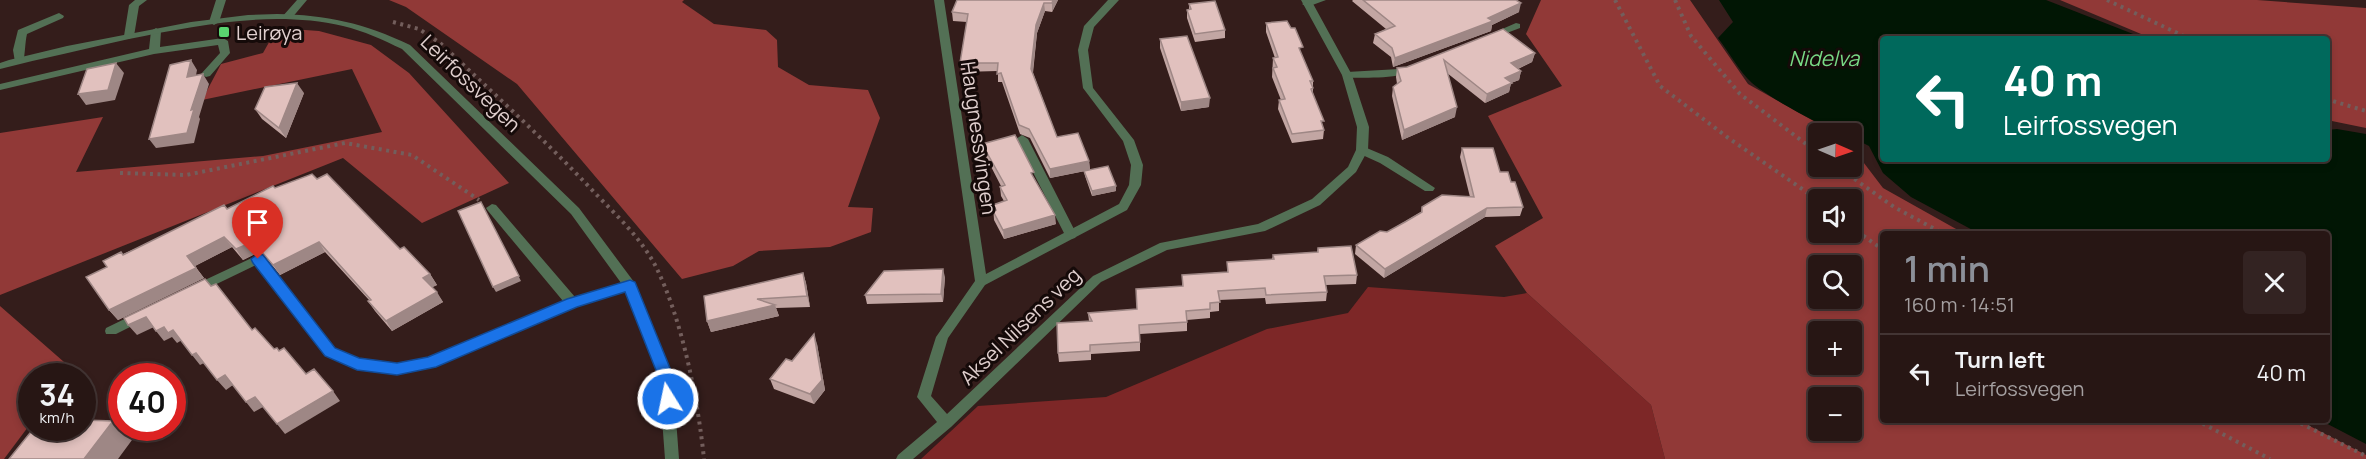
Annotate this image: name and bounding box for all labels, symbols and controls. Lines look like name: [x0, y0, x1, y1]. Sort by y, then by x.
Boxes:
place label: Leirøya: [236, 19, 302, 46]
marker: Leirøya: [217, 25, 231, 39]
street label: Leirfossvegen: [415, 28, 527, 138]
water label: Nidelva: [1789, 44, 1861, 72]
text: 40 m: [2003, 51, 2102, 109]
street label: Haugnessvingen: [955, 60, 1003, 216]
icon: left: [1904, 60, 1982, 138]
text: Leirfossvegen: [2003, 106, 2178, 143]
north arrow: [1808, 123, 1862, 177]
map controls: [1808, 123, 1862, 441]
button: sound: [1808, 189, 1862, 243]
pin: [232, 197, 283, 259]
icon: arrive: [241, 206, 274, 239]
text: 1 min: [1904, 244, 1990, 293]
button: close: [2243, 251, 2306, 314]
button: search: [1808, 255, 1862, 309]
street label: Aksel Nilsens veg: [954, 261, 1086, 391]
text: 160 m · 14:51: [1904, 291, 2015, 318]
button: +: [1808, 321, 1862, 375]
text: Turn left: [1955, 345, 2045, 375]
icon: left: [1904, 357, 1937, 390]
text: 40 m: [2257, 358, 2306, 388]
speed limit sign: 40: [108, 363, 186, 441]
position arrow: [636, 367, 700, 431]
text: 34: [39, 374, 75, 415]
text: Leirfossvegen: [1955, 375, 2084, 402]
button: −: [1808, 387, 1862, 441]
text: km/h: [40, 407, 74, 428]

